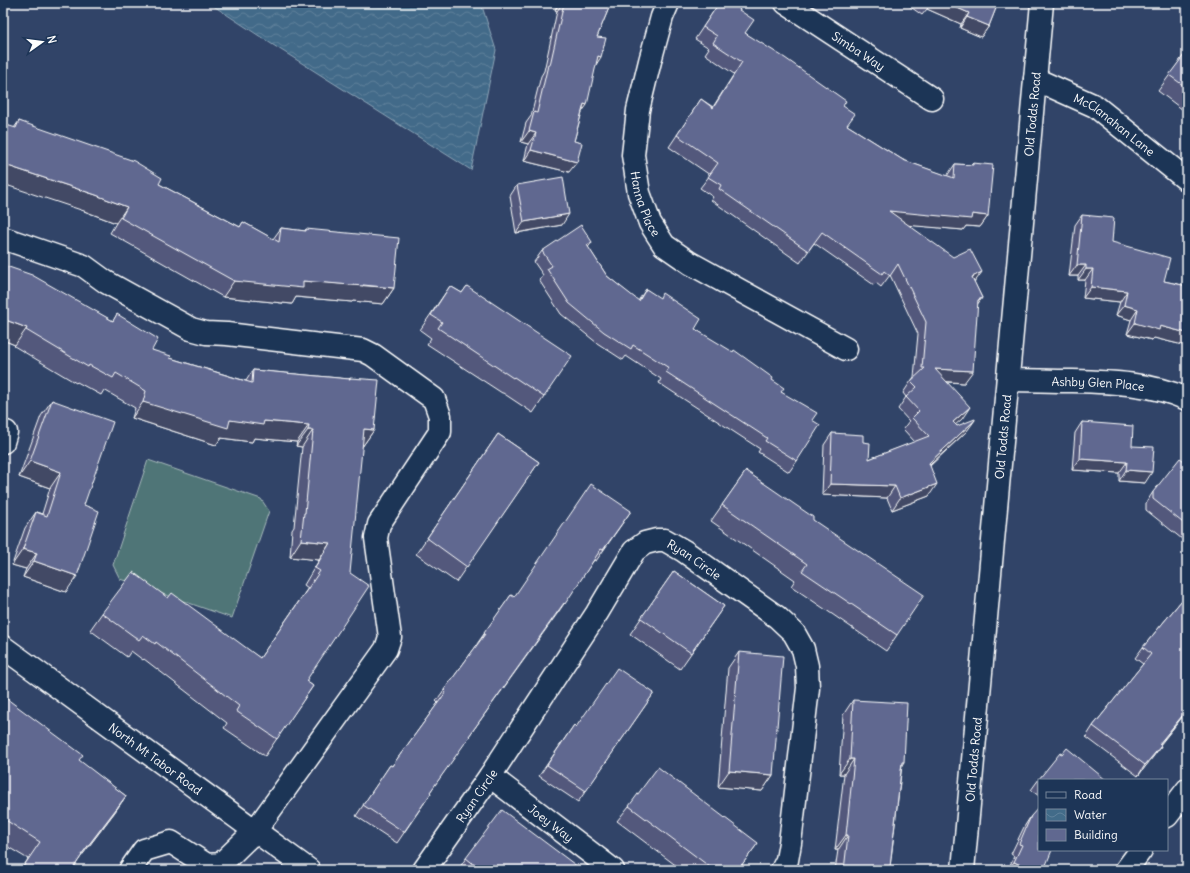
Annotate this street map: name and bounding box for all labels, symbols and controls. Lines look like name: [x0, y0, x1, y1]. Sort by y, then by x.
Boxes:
north arrow: [22, 22, 62, 62]
street label: Simba Way: [829, 28, 888, 74]
text: N: [44, 34, 59, 45]
street label: Old Todds Road: [1021, 71, 1043, 157]
street label: McClanahan Lane: [1071, 90, 1158, 159]
street label: Hanna Place: [628, 170, 664, 239]
street label: Ashby Glen Place: [1051, 373, 1146, 394]
street label: Old Todds Road: [991, 394, 1014, 480]
street label: Ryan Circle: [665, 536, 724, 583]
street label: Old Todds Road: [962, 717, 984, 802]
street label: North Mt Tabor Road: [106, 719, 205, 797]
street label: Ryan Circle: [452, 766, 500, 825]
legend: [1038, 779, 1168, 851]
text: Road: [1074, 787, 1102, 802]
street label: Joey Way: [526, 801, 577, 845]
text: Water: [1074, 807, 1107, 822]
text: Building: [1074, 827, 1118, 842]

